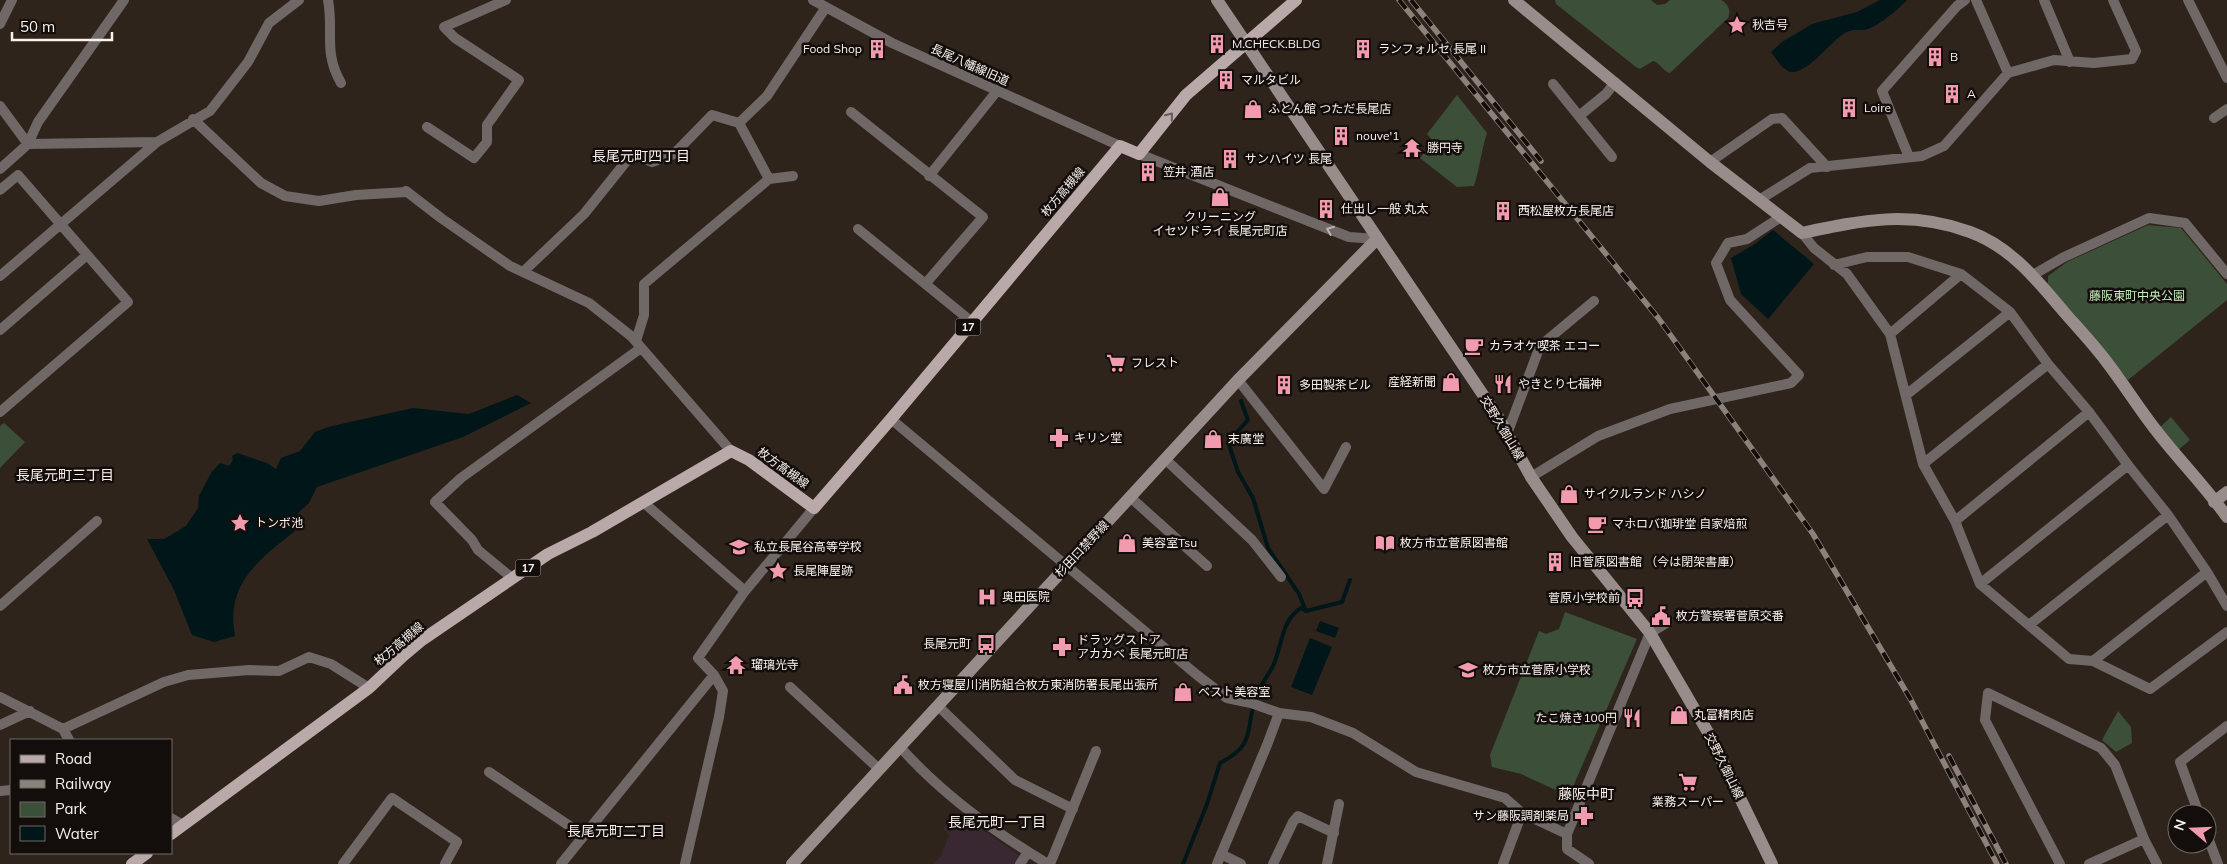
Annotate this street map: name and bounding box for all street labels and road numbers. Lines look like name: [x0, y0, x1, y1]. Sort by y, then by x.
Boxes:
street label: 長尾八幡線旧道: [929, 41, 1012, 88]
street label: 枚方高槻線: [1038, 164, 1088, 219]
road number: 17: [956, 318, 980, 336]
street label: 交野久御山線: [1477, 393, 1527, 462]
street label: 枚方高槻線: [755, 444, 812, 491]
street label: 杉田口禁野線: [1052, 517, 1112, 580]
road number: 17: [516, 560, 540, 576]
street label: 枚方高槻線: [371, 619, 426, 669]
street label: 交野久御山線: [1702, 730, 1747, 801]

